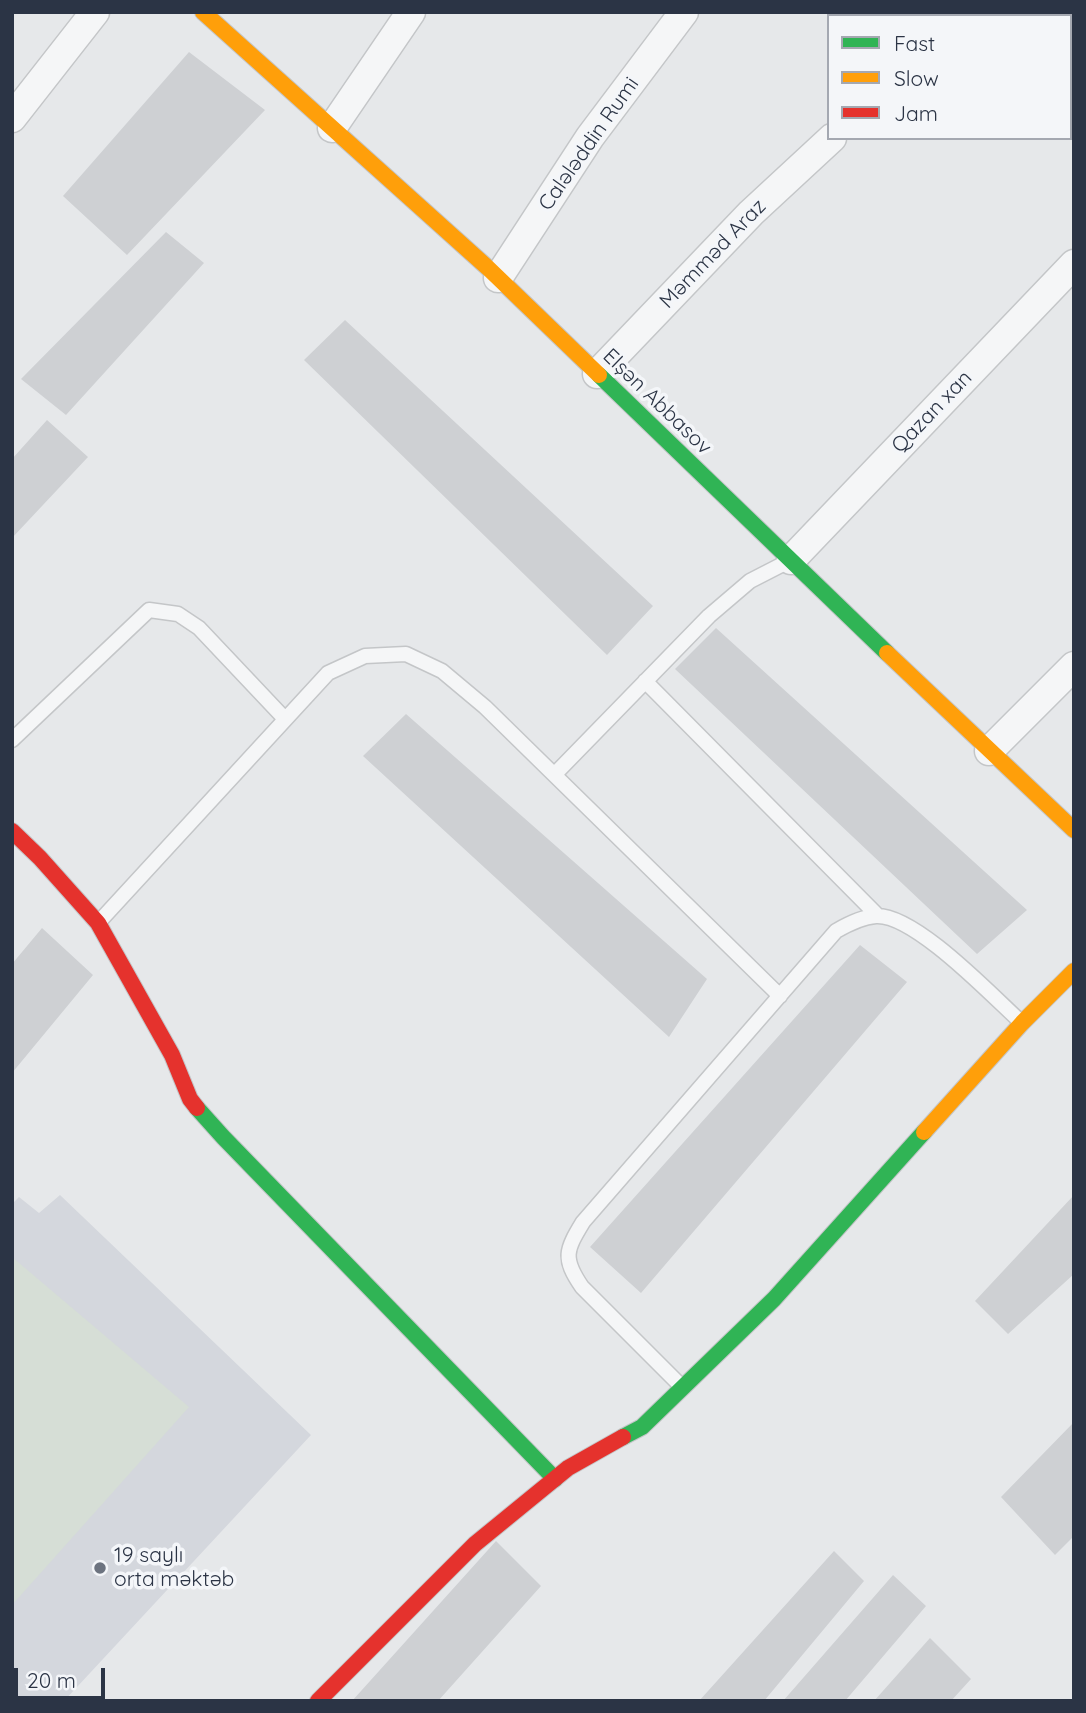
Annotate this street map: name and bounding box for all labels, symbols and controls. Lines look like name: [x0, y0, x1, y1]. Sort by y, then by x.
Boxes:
legend: [827, 14, 1072, 140]
text: Fast: [894, 30, 935, 56]
text: Slow: [894, 65, 939, 91]
street label: Calələddin Rumi: [534, 72, 644, 216]
text: Jam: [894, 100, 938, 126]
street label: Məmməd Araz: [655, 194, 771, 314]
street label: Elşən Abbasov: [597, 344, 717, 460]
street label: Qazan xan: [887, 366, 977, 458]
place label: 19 saylı orta məktəb: [114, 1543, 234, 1593]
marker: 19 saylı orta məktəb: [92, 1560, 108, 1576]
scale bar: [18, 1654, 108, 1698]
text: 20 m: [27, 1667, 76, 1693]

